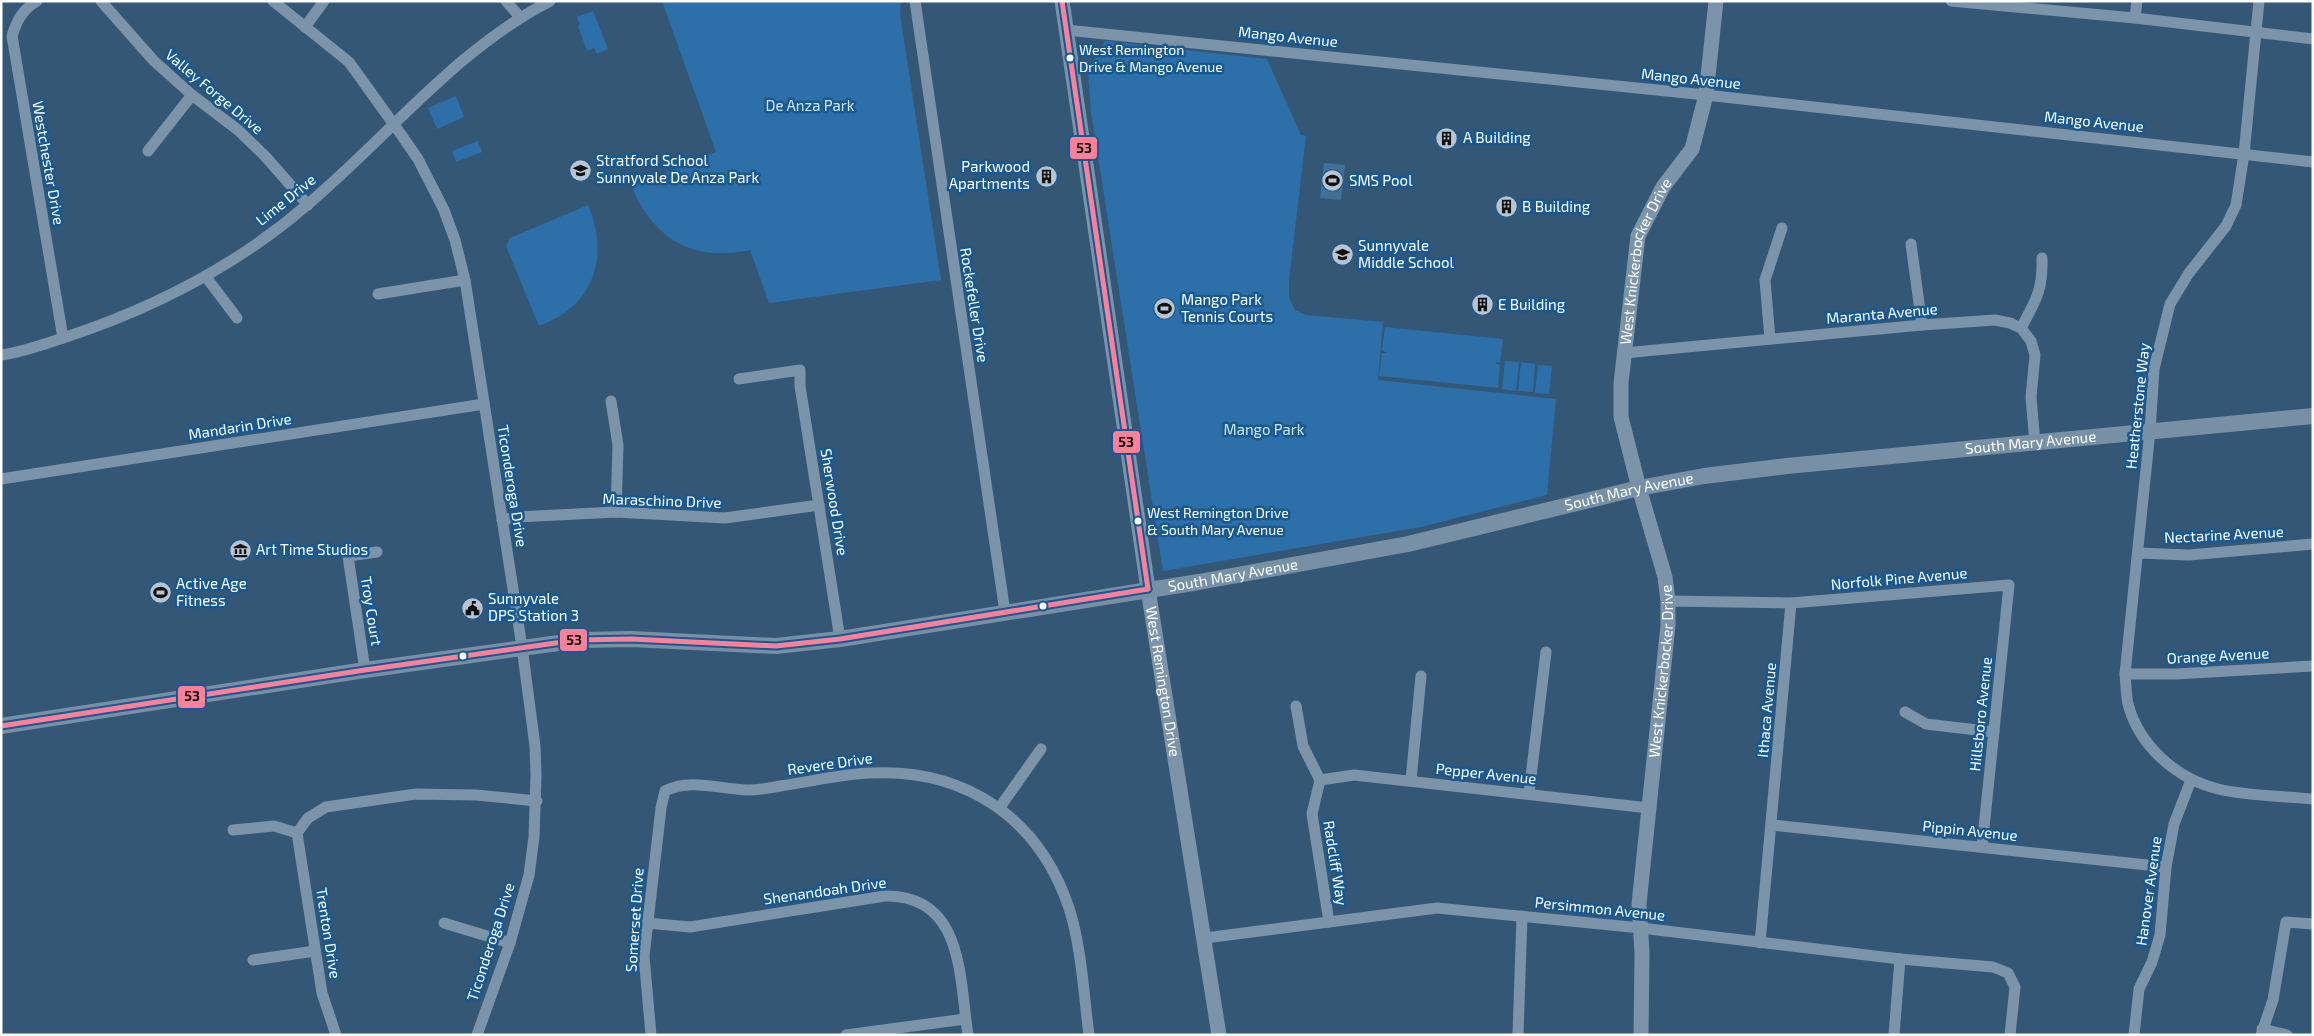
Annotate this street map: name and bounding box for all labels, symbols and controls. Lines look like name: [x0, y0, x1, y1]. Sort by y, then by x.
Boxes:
street label: Mango Avenue: [1237, 22, 1339, 50]
place label: West Remington Drive & Mango Avenue: [1079, 41, 1223, 75]
street label: Valley Forge Drive: [162, 45, 267, 137]
marker: West Remington Drive & Mango Avenue: [1065, 53, 1075, 63]
street label: Mango Avenue: [1640, 64, 1742, 92]
park label: De Anza Park: [766, 96, 855, 114]
street label: Westchester Drive: [29, 99, 69, 226]
street label: Mango Avenue: [2043, 107, 2145, 135]
building icon: A Building: [1435, 126, 1459, 150]
place label: A Building: [1463, 128, 1531, 146]
line badge: 53: [1069, 136, 1098, 160]
text: 53: [1076, 139, 1092, 156]
place label: Stratford School Sunnyvale De Anza Park: [596, 151, 760, 186]
place label: Parkwood Apartments: [949, 157, 1030, 192]
school or university icon: Stratford School Sunnyvale De Anza Park: [568, 158, 592, 182]
building icon: Parkwood Apartments: [1034, 164, 1058, 188]
sports icon: SMS Pool: [1321, 169, 1345, 193]
street label: Lime Drive: [252, 170, 319, 229]
place label: SMS Pool: [1349, 171, 1413, 189]
street label: West Knickerbocker Drive: [1615, 174, 1675, 346]
building icon: B Building: [1494, 195, 1518, 219]
place label: B Building: [1522, 197, 1591, 215]
place label: Sunnyvale Middle School: [1358, 236, 1454, 271]
school or university icon: Sunnyvale Middle School: [1330, 243, 1354, 267]
street label: Rockefeller Drive: [957, 246, 993, 363]
place label: Mango Park Tennis Courts: [1181, 290, 1273, 325]
building icon: E Building: [1470, 293, 1494, 317]
place label: E Building: [1498, 295, 1566, 313]
sports icon: Mango Park Tennis Courts: [1153, 297, 1177, 321]
street label: Maranta Avenue: [1826, 299, 1938, 327]
street label: Heatherstone Way: [2121, 342, 2153, 470]
street label: Mandarin Drive: [187, 409, 293, 443]
park label: Mango Park: [1224, 420, 1305, 438]
street label: Ticonderoga Drive: [494, 424, 532, 548]
street label: South Mary Avenue: [1964, 427, 2097, 457]
line badge: 53: [1112, 430, 1141, 454]
text: 53: [1118, 433, 1134, 450]
street label: Sherwood Drive: [818, 447, 852, 557]
street label: South Mary Avenue: [1562, 468, 1695, 514]
street label: Maraschino Drive: [602, 489, 722, 511]
place label: West Remington Drive & South Mary Avenue: [1147, 504, 1289, 538]
marker: West Remington Drive & South Mary Avenue: [1133, 516, 1143, 526]
street label: Nectarine Avenue: [2164, 522, 2284, 546]
museum icon: Art Time Studios: [228, 538, 252, 562]
place label: Art Time Studios: [256, 540, 368, 558]
street label: South Mary Avenue: [1167, 554, 1299, 595]
street label: Norfolk Pine Avenue: [1830, 563, 1968, 593]
place label: Active Age Fitness: [176, 574, 247, 609]
street label: Troy Court: [358, 575, 386, 647]
sports icon: Active Age Fitness: [148, 581, 172, 605]
street label: West Knickerbocker Drive: [1644, 584, 1676, 758]
place label: Sunnyvale DPS Station 3: [488, 589, 579, 624]
public building icon: Sunnyvale DPS Station 3: [460, 596, 484, 620]
unlabelled marker: [1038, 601, 1048, 611]
street label: West Remington Drive: [1143, 605, 1185, 758]
line badge: 53: [559, 628, 588, 652]
text: 53: [566, 631, 582, 648]
street label: Orange Avenue: [2166, 643, 2270, 667]
unlabelled marker: [458, 651, 468, 661]
street label: Hillsboro Avenue: [1965, 656, 1995, 772]
street label: Ithaca Avenue: [1753, 662, 1779, 758]
line badge: 53: [177, 685, 206, 709]
text: 53: [184, 687, 200, 704]
street label: Revere Drive: [786, 748, 874, 778]
street label: Pepper Avenue: [1435, 759, 1537, 787]
street label: Pippin Avenue: [1922, 816, 2019, 844]
street label: Radcliff Way: [1320, 819, 1352, 907]
street label: Hanover Avenue: [2131, 835, 2165, 947]
street label: Somerset Drive: [621, 867, 647, 973]
street label: Shenandoah Drive: [762, 872, 887, 908]
street label: Ticonderoga Drive: [462, 880, 518, 1003]
street label: Trenton Drive: [313, 886, 345, 980]
street label: Persimmon Avenue: [1534, 892, 1666, 924]

